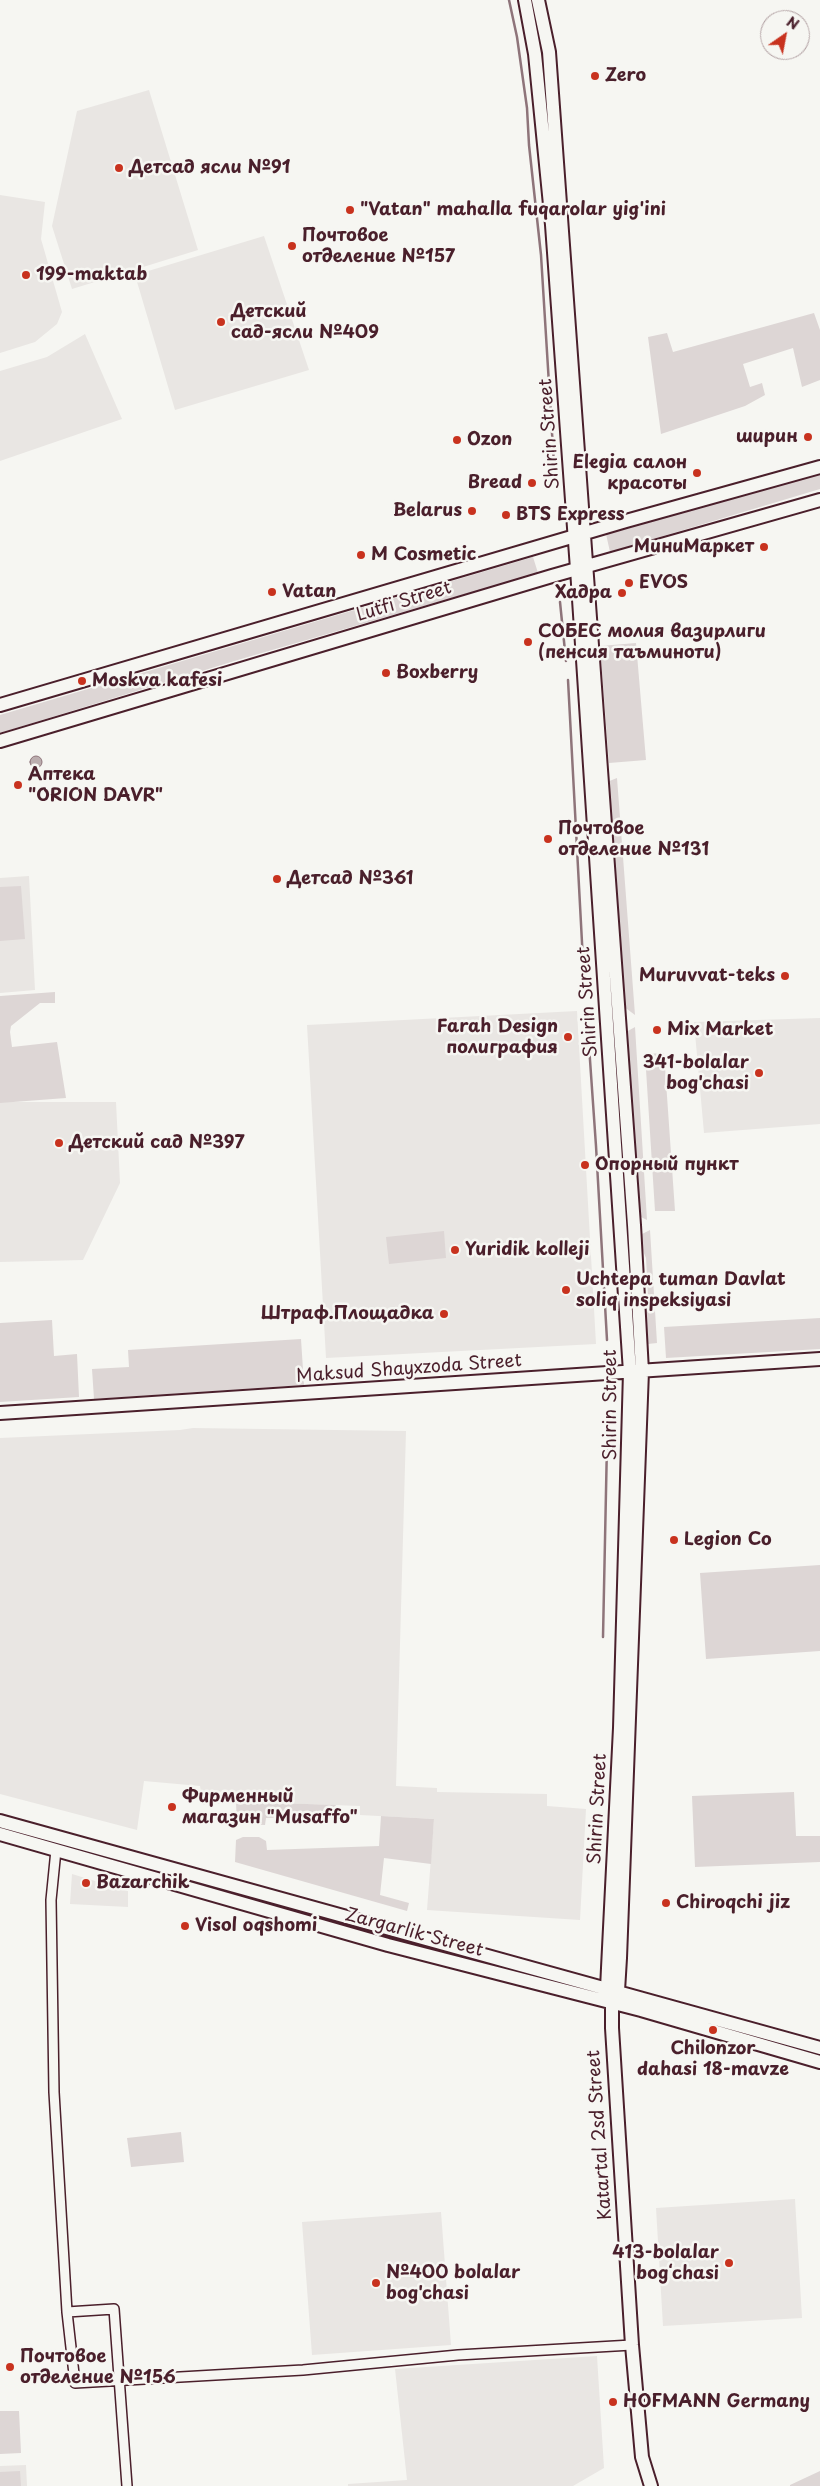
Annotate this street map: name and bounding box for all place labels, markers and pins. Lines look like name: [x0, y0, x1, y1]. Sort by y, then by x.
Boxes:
place label: Zero: [605, 65, 646, 87]
marker: Zero: [589, 70, 601, 82]
place label: Детсад ясли №91: [129, 157, 290, 179]
marker: Детсад ясли №91: [113, 162, 125, 174]
place label: "Vatan" mahalla fuqarolar yig'ini: [360, 199, 666, 221]
marker: "Vatan" mahalla fuqarolar yig'ini: [344, 204, 356, 216]
place label: Почтовое отделение №157: [302, 225, 455, 268]
marker: Почтовое отделение №157: [286, 240, 298, 252]
place label: 199-maktab: [36, 264, 147, 286]
marker: 199-maktab: [20, 269, 32, 281]
place label: Детский сад-ясли №409: [231, 301, 379, 344]
marker: Детский сад-ясли №409: [215, 316, 227, 328]
place label: ширин: [736, 426, 798, 448]
place label: Ozon: [467, 429, 512, 451]
marker: ширин: [802, 431, 814, 443]
marker: Ozon: [451, 434, 463, 446]
place label: Elegia салон красоты: [572, 452, 687, 494]
marker: Elegia салон красоты: [691, 467, 703, 479]
place label: Bread: [468, 472, 522, 494]
marker: Bread: [526, 477, 538, 489]
place label: Belarus: [393, 500, 462, 522]
place label: BTS Express: [516, 504, 625, 526]
marker: Belarus: [466, 505, 478, 517]
marker: BTS Express: [500, 509, 512, 521]
place label: МиниМаркет: [634, 536, 754, 558]
marker: МиниМаркет: [758, 541, 770, 553]
place label: M Cosmetic: [371, 544, 476, 566]
marker: M Cosmetic: [355, 549, 367, 561]
place label: EVOS: [639, 572, 688, 594]
marker: EVOS: [623, 577, 635, 589]
place label: Vatan: [282, 581, 336, 603]
place label: Хадра: [555, 582, 612, 604]
marker: Vatan: [266, 586, 278, 598]
marker: Хадра: [616, 587, 628, 599]
place label: СОБЕС молия вазирлиги (пенсия таъминоти): [538, 621, 766, 664]
marker: СОБЕС молия вазирлиги (пенсия таъминоти): [522, 636, 534, 648]
place label: Boxberry: [396, 662, 478, 684]
marker: Boxberry: [380, 667, 392, 679]
place label: Moskva kafesi: [92, 670, 222, 692]
marker: Moskva kafesi: [76, 675, 88, 687]
place label: Аптека "ORION DAVR": [28, 764, 163, 806]
marker: Аптека "ORION DAVR": [12, 779, 24, 791]
place label: Почтовое отделение №131: [558, 818, 709, 861]
marker: Почтовое отделение №131: [542, 833, 554, 845]
place label: Детсад №361: [287, 868, 413, 890]
marker: Детсад №361: [271, 873, 283, 885]
place label: Muruvvat-teks: [639, 965, 775, 987]
marker: Muruvvat-teks: [779, 970, 791, 982]
place label: Farah Design полиграфия: [437, 1016, 558, 1058]
place label: Mix Market: [667, 1019, 773, 1041]
marker: Mix Market: [651, 1024, 663, 1036]
marker: Farah Design полиграфия: [562, 1031, 574, 1043]
place label: 341-bolalar bog'chasi: [643, 1052, 749, 1094]
marker: 341-bolalar bog'chasi: [753, 1067, 765, 1079]
place label: Детский сад №397: [69, 1132, 245, 1154]
marker: Детский сад №397: [53, 1137, 65, 1149]
place label: Опорный пункт: [595, 1154, 739, 1176]
marker: Опорный пункт: [579, 1159, 591, 1171]
place label: Yuridik kolleji: [465, 1239, 590, 1261]
marker: Yuridik kolleji: [449, 1244, 461, 1256]
place label: Uchtepa tuman Davlat soliq inspeksiyasi: [576, 1269, 786, 1312]
marker: Uchtepa tuman Davlat soliq inspeksiyasi: [560, 1284, 572, 1296]
place label: Штраф.Площадка: [260, 1303, 434, 1325]
marker: Штраф.Площадка: [438, 1308, 450, 1320]
place label: Legion Co: [684, 1529, 772, 1551]
marker: Legion Co: [668, 1534, 680, 1546]
place label: Фирменный магазин "Musaffo": [182, 1786, 358, 1828]
marker: Фирменный магазин "Musaffo": [166, 1801, 178, 1813]
place label: Bazarchik: [96, 1872, 189, 1894]
marker: Bazarchik: [80, 1877, 92, 1889]
place label: Chiroqchi jiz: [676, 1892, 790, 1914]
marker: Chiroqchi jiz: [660, 1897, 672, 1909]
place label: Visol oqshomi: [195, 1915, 317, 1937]
marker: Visol oqshomi: [179, 1920, 191, 1932]
marker: Chilonzor dahasi 18-mavze: [707, 2024, 719, 2036]
place label: Chilonzor dahasi 18-mavze: [637, 2038, 789, 2080]
place label: 413-bolalar bogʻchasi: [612, 2242, 719, 2284]
marker: 413-bolalar bogʻchasi: [723, 2257, 735, 2269]
place label: №400 bolalar bog'chasi: [386, 2262, 520, 2304]
marker: №400 bolalar bog'chasi: [370, 2277, 382, 2289]
place label: Почтовое отделение №156: [20, 2346, 176, 2388]
marker: Почтовое отделение №156: [4, 2361, 16, 2373]
place label: HOFMANN Germany: [623, 2391, 810, 2413]
marker: HOFMANN Germany: [607, 2396, 619, 2408]

